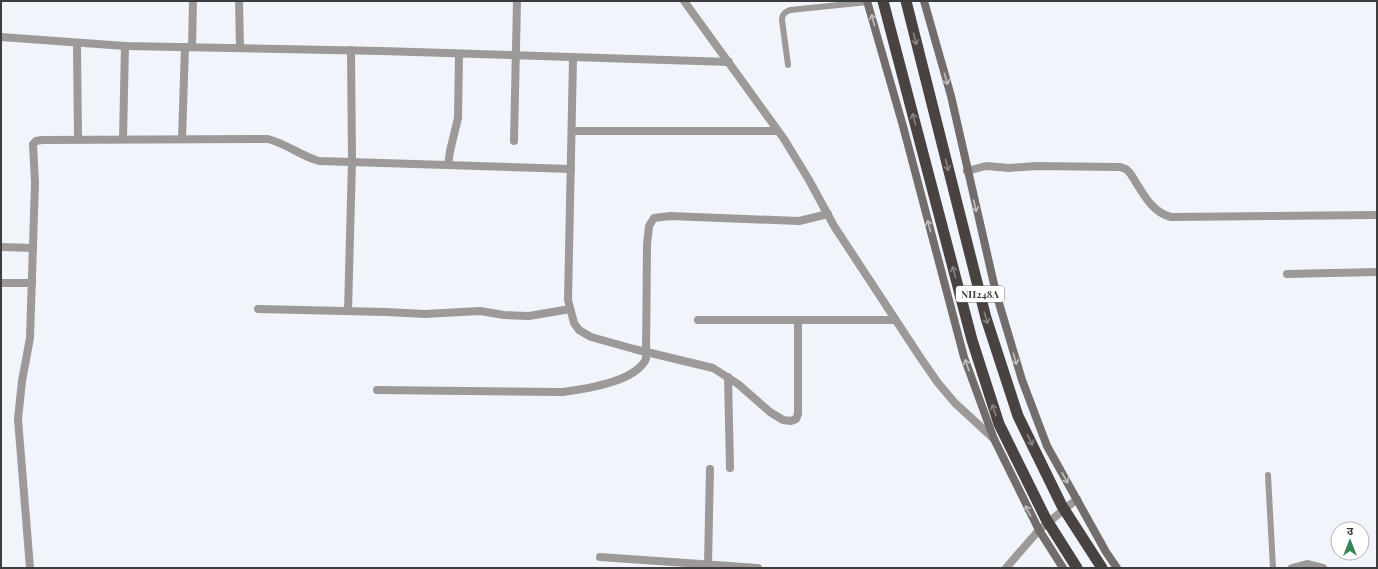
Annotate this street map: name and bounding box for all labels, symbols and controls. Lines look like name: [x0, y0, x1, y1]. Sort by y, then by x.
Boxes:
one-way arrow: [869, 14, 876, 27]
one-way arrow: [912, 32, 920, 45]
one-way arrow: [943, 72, 950, 85]
one-way arrow: [910, 112, 917, 125]
one-way arrow: [944, 158, 952, 171]
one-way arrow: [972, 199, 980, 212]
one-way arrow: [925, 220, 933, 233]
one-way arrow: [950, 265, 957, 278]
road number: NH248A: [956, 286, 1004, 302]
one-way arrow: [983, 311, 990, 324]
one-way arrow: [1012, 352, 1019, 365]
one-way arrow: [963, 360, 971, 372]
one-way arrow: [990, 404, 998, 416]
one-way arrow: [1027, 434, 1034, 446]
one-way arrow: [1062, 472, 1069, 484]
one-way arrow: [1024, 505, 1032, 517]
north arrow: [1330, 521, 1370, 561]
text: उ: [1347, 523, 1354, 538]

